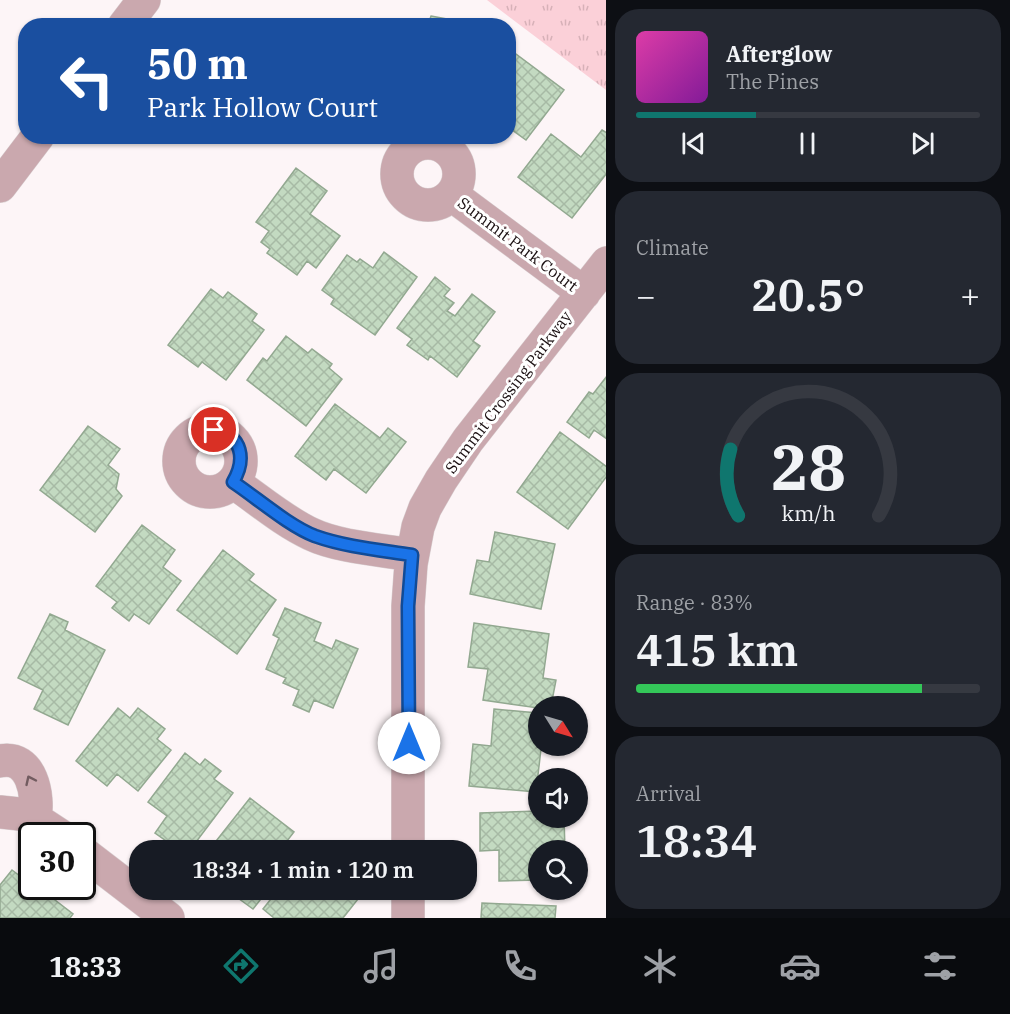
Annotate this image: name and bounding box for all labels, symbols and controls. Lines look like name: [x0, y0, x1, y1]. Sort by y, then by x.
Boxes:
text: 50 m: [147, 36, 248, 91]
text: Afterglow: [726, 39, 833, 68]
icon: left: [48, 42, 126, 120]
text: The Pines: [726, 68, 819, 95]
text: Park Hollow Court: [147, 89, 378, 124]
icon: previous: [677, 127, 710, 160]
icon: pause: [791, 127, 824, 160]
icon: next: [906, 127, 939, 160]
street label: Summit Park Court: [454, 192, 582, 296]
text: Climate: [636, 234, 709, 261]
text: 20.5°: [751, 265, 865, 323]
text: −: [636, 274, 656, 317]
text: +: [960, 274, 980, 317]
street label: Summit Crossing Parkway: [440, 307, 576, 477]
pin: [188, 404, 239, 455]
icon: arrive: [197, 413, 230, 446]
text: 28: [771, 426, 845, 507]
text: km/h: [781, 499, 835, 527]
text: Range · 83%: [636, 589, 753, 616]
text: 415 km: [636, 620, 798, 678]
north arrow: [528, 696, 588, 756]
map controls: [528, 696, 588, 900]
position arrow: [377, 711, 441, 775]
button: sound: [528, 768, 588, 828]
one-way arrow: [26, 775, 38, 786]
text: Arrival: [636, 780, 701, 807]
text: 18:34: [636, 811, 757, 869]
speed limit sign: 30: [18, 822, 96, 900]
button: search: [528, 840, 588, 900]
text: 18:34 · 1 min · 120 m: [192, 855, 414, 884]
icon: directions: [220, 945, 262, 987]
icon: music: [360, 945, 402, 987]
icon: phone: [499, 945, 541, 987]
icon: climate: [639, 945, 681, 987]
icon: car: [779, 945, 821, 987]
icon: filters: [919, 945, 961, 987]
text: 18:33: [49, 949, 122, 984]

